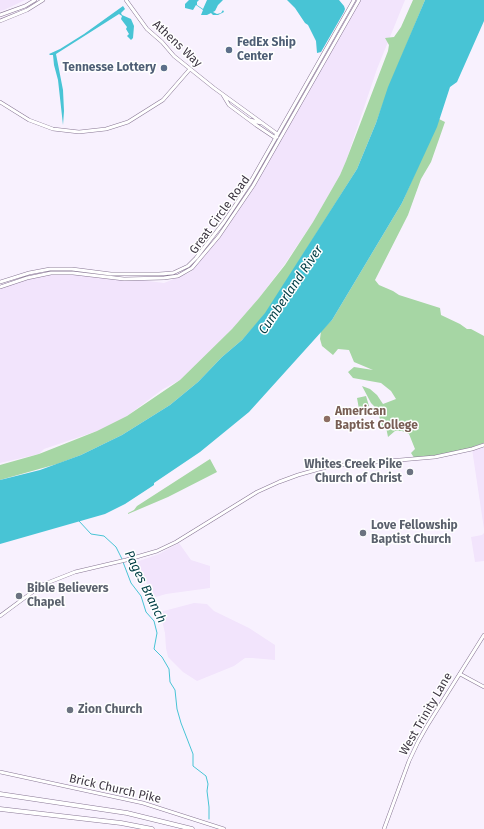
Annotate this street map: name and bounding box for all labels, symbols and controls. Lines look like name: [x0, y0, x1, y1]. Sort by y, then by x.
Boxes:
street label: Athens Way: [149, 17, 205, 71]
place label: FedEx Ship Center: [237, 36, 296, 64]
marker: FedEx Ship Center: [224, 45, 234, 55]
place label: Tennesse Lottery: [63, 61, 156, 75]
marker: Tennesse Lottery: [159, 63, 169, 73]
street label: Great Circle Road: [187, 173, 253, 257]
water label: Cumberland River: [256, 243, 326, 337]
place label: American Baptist College: [335, 405, 418, 433]
marker: American Baptist College: [322, 414, 332, 424]
place label: Whites Creek Pike Church of Christ: [304, 458, 402, 486]
marker: Whites Creek Pike Church of Christ: [405, 467, 415, 477]
place label: Love Fellowship Baptist Church: [371, 519, 458, 547]
marker: Love Fellowship Baptist Church: [358, 528, 368, 538]
water label: Pages Branch: [121, 548, 169, 626]
place label: Bible Believers Chapel: [27, 582, 109, 610]
marker: Bible Believers Chapel: [14, 591, 24, 601]
street label: West Trinity Lane: [397, 670, 455, 758]
place label: Zion Church: [78, 703, 142, 717]
marker: Zion Church: [65, 705, 75, 715]
street label: Brick Church Pike: [68, 771, 162, 807]

